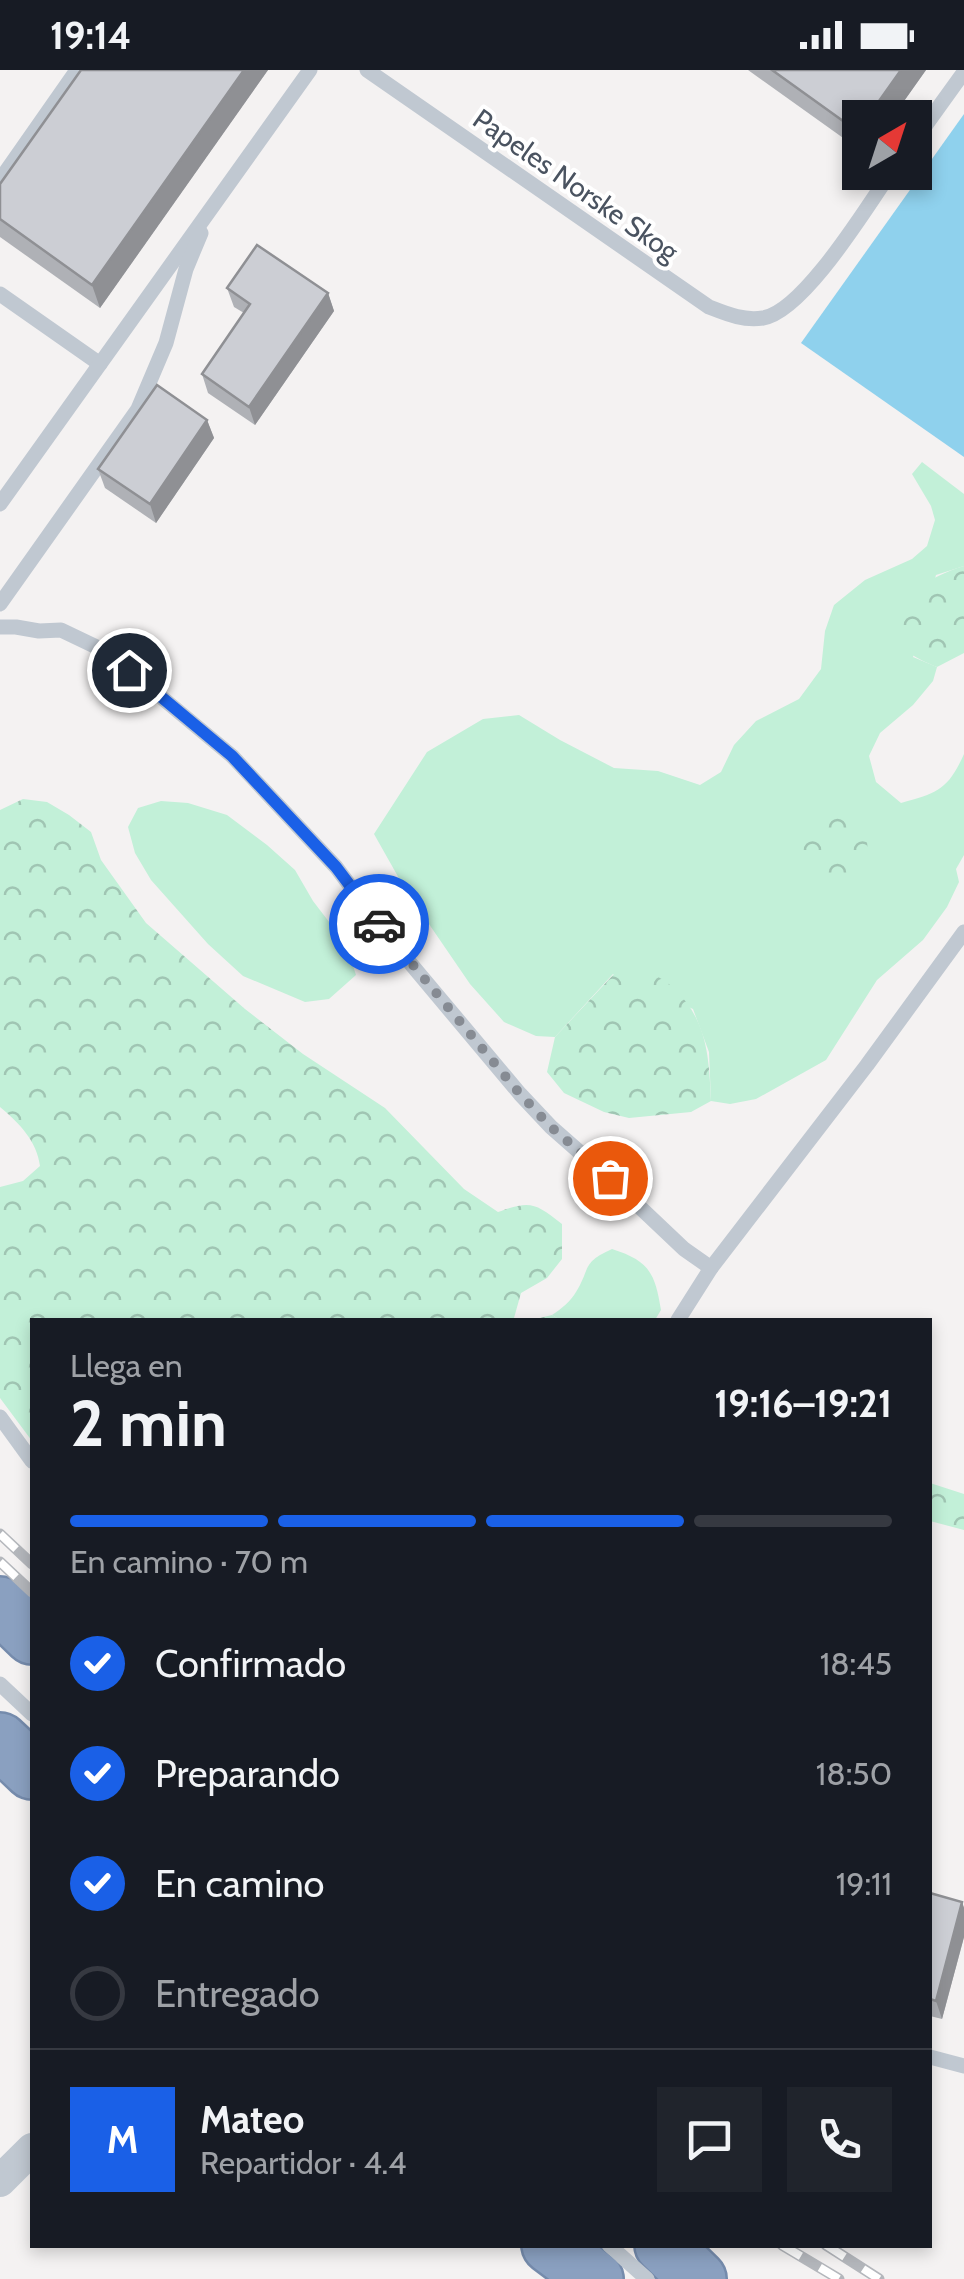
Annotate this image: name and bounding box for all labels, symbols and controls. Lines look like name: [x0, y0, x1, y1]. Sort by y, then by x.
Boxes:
text: 19:14: [50, 12, 131, 59]
north arrow: [842, 100, 932, 190]
map controls: [842, 100, 932, 190]
street label: Papeles Norske Skog: [467, 101, 686, 269]
pin: [87, 628, 172, 713]
icon: home: [102, 643, 157, 698]
courier: [329, 874, 429, 974]
icon: car: [352, 897, 407, 952]
pin: [568, 1136, 653, 1221]
icon: bag: [583, 1151, 638, 1206]
text: Llega en: [70, 1346, 183, 1385]
text: 19:16–19:21: [714, 1380, 892, 1427]
text: 2 min: [70, 1383, 227, 1462]
text: En camino · 70 m: [70, 1542, 308, 1581]
icon: check: [70, 1636, 125, 1691]
text: Confirmado: [155, 1640, 346, 1687]
text: 18:45: [820, 1644, 892, 1683]
icon: check: [70, 1746, 125, 1801]
text: Preparando: [155, 1750, 340, 1797]
text: 18:50: [816, 1754, 892, 1793]
icon: check: [70, 1856, 125, 1911]
text: En camino: [155, 1860, 325, 1907]
text: 19:11: [836, 1864, 892, 1903]
text: Entregado: [155, 1970, 320, 2017]
button: chat: [657, 2087, 762, 2192]
button: phone: [787, 2087, 892, 2192]
text: Mateo: [200, 2096, 304, 2143]
text: M: [107, 2116, 138, 2163]
text: Repartidor · 4.4: [200, 2143, 407, 2182]

